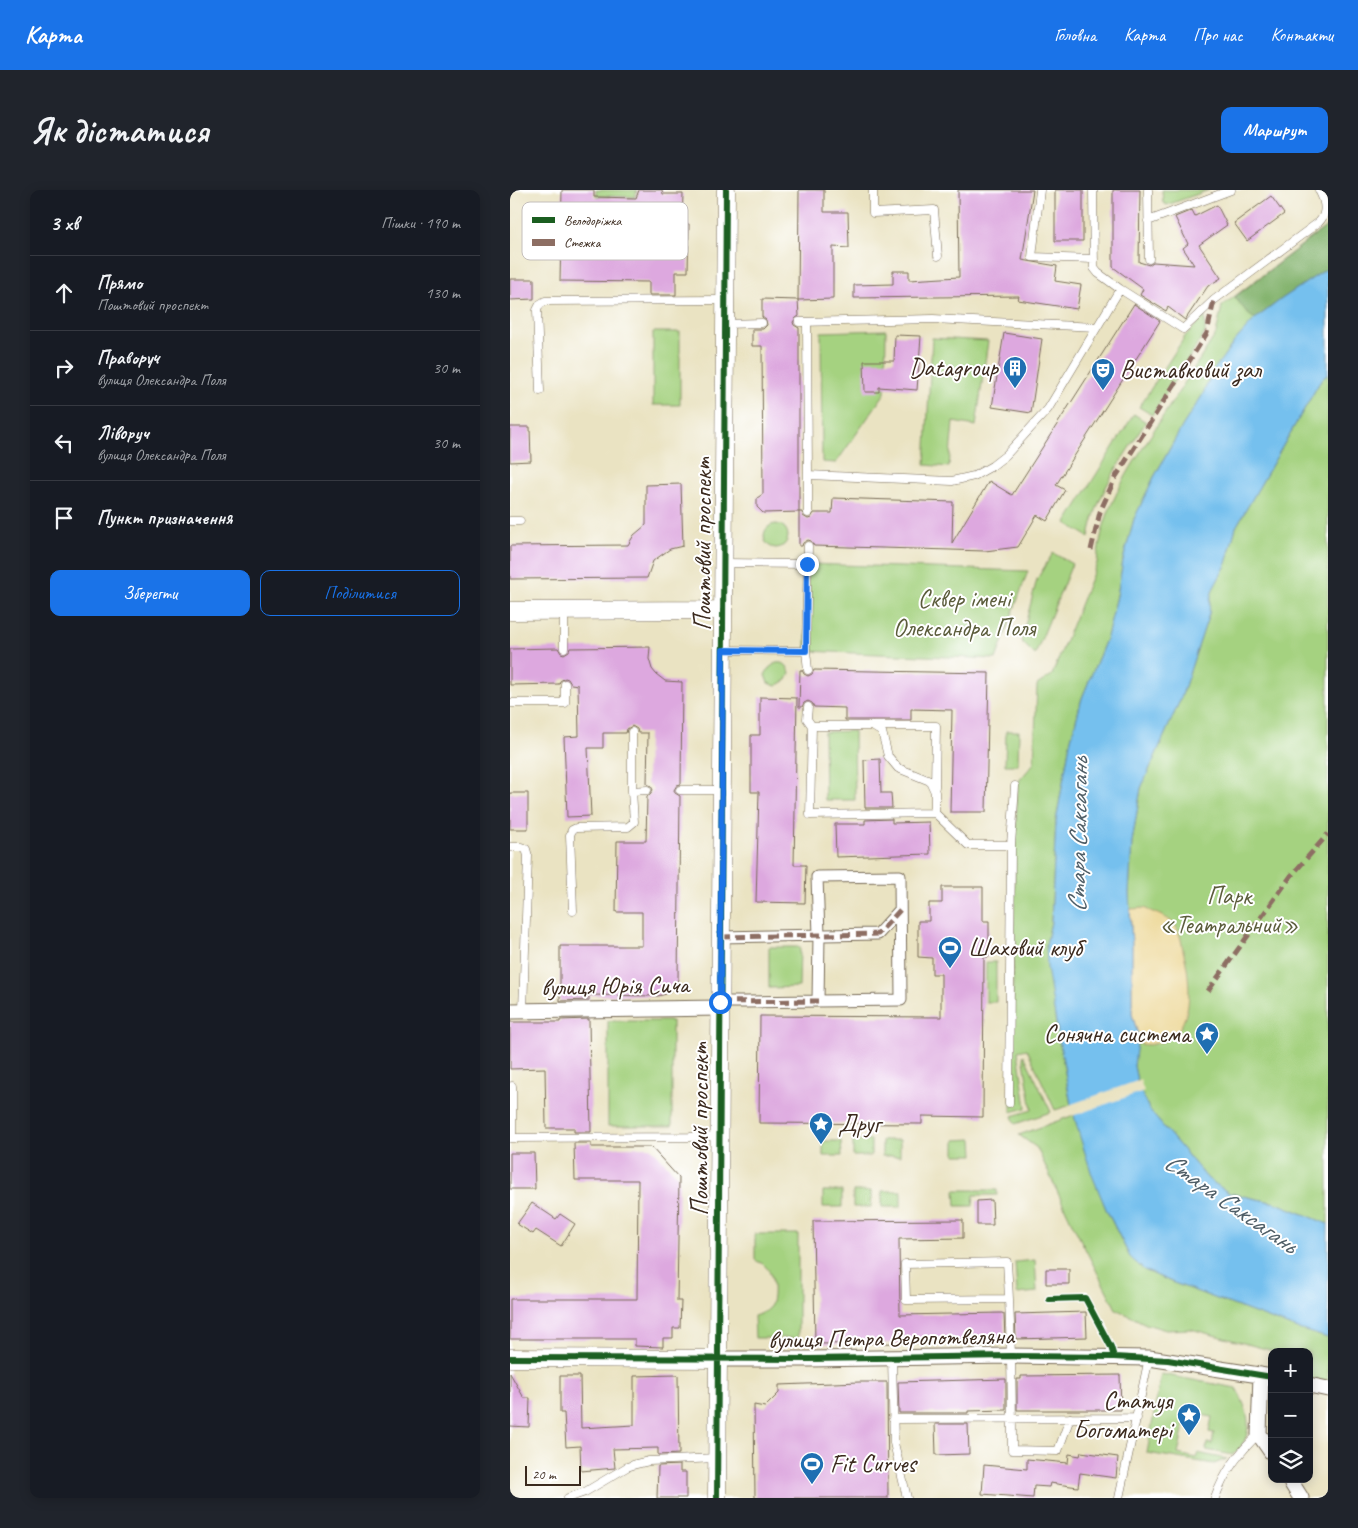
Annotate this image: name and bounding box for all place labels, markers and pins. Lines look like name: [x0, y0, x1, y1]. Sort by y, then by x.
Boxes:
place label: Datagroup: [909, 352, 1000, 384]
place label: Виставковий зал: [1120, 354, 1262, 387]
building icon: Datagroup: [1002, 355, 1028, 389]
theatre icon: Виставковий зал: [1090, 357, 1116, 391]
place label: Шаховий клуб: [968, 932, 1087, 964]
sports icon: Шаховий клуб: [937, 935, 963, 969]
place label: Сонячна система: [1044, 1018, 1193, 1050]
place icon: Сонячна система: [1194, 1021, 1220, 1055]
place label: Друг: [838, 1108, 884, 1140]
place icon: Друг: [808, 1111, 834, 1145]
place label: Статуя Богоматері: [1074, 1385, 1175, 1446]
place icon: Статуя Богоматері: [1176, 1402, 1202, 1436]
place label: Fit Curves: [830, 1448, 918, 1480]
sports icon: Fit Curves: [799, 1451, 825, 1485]

